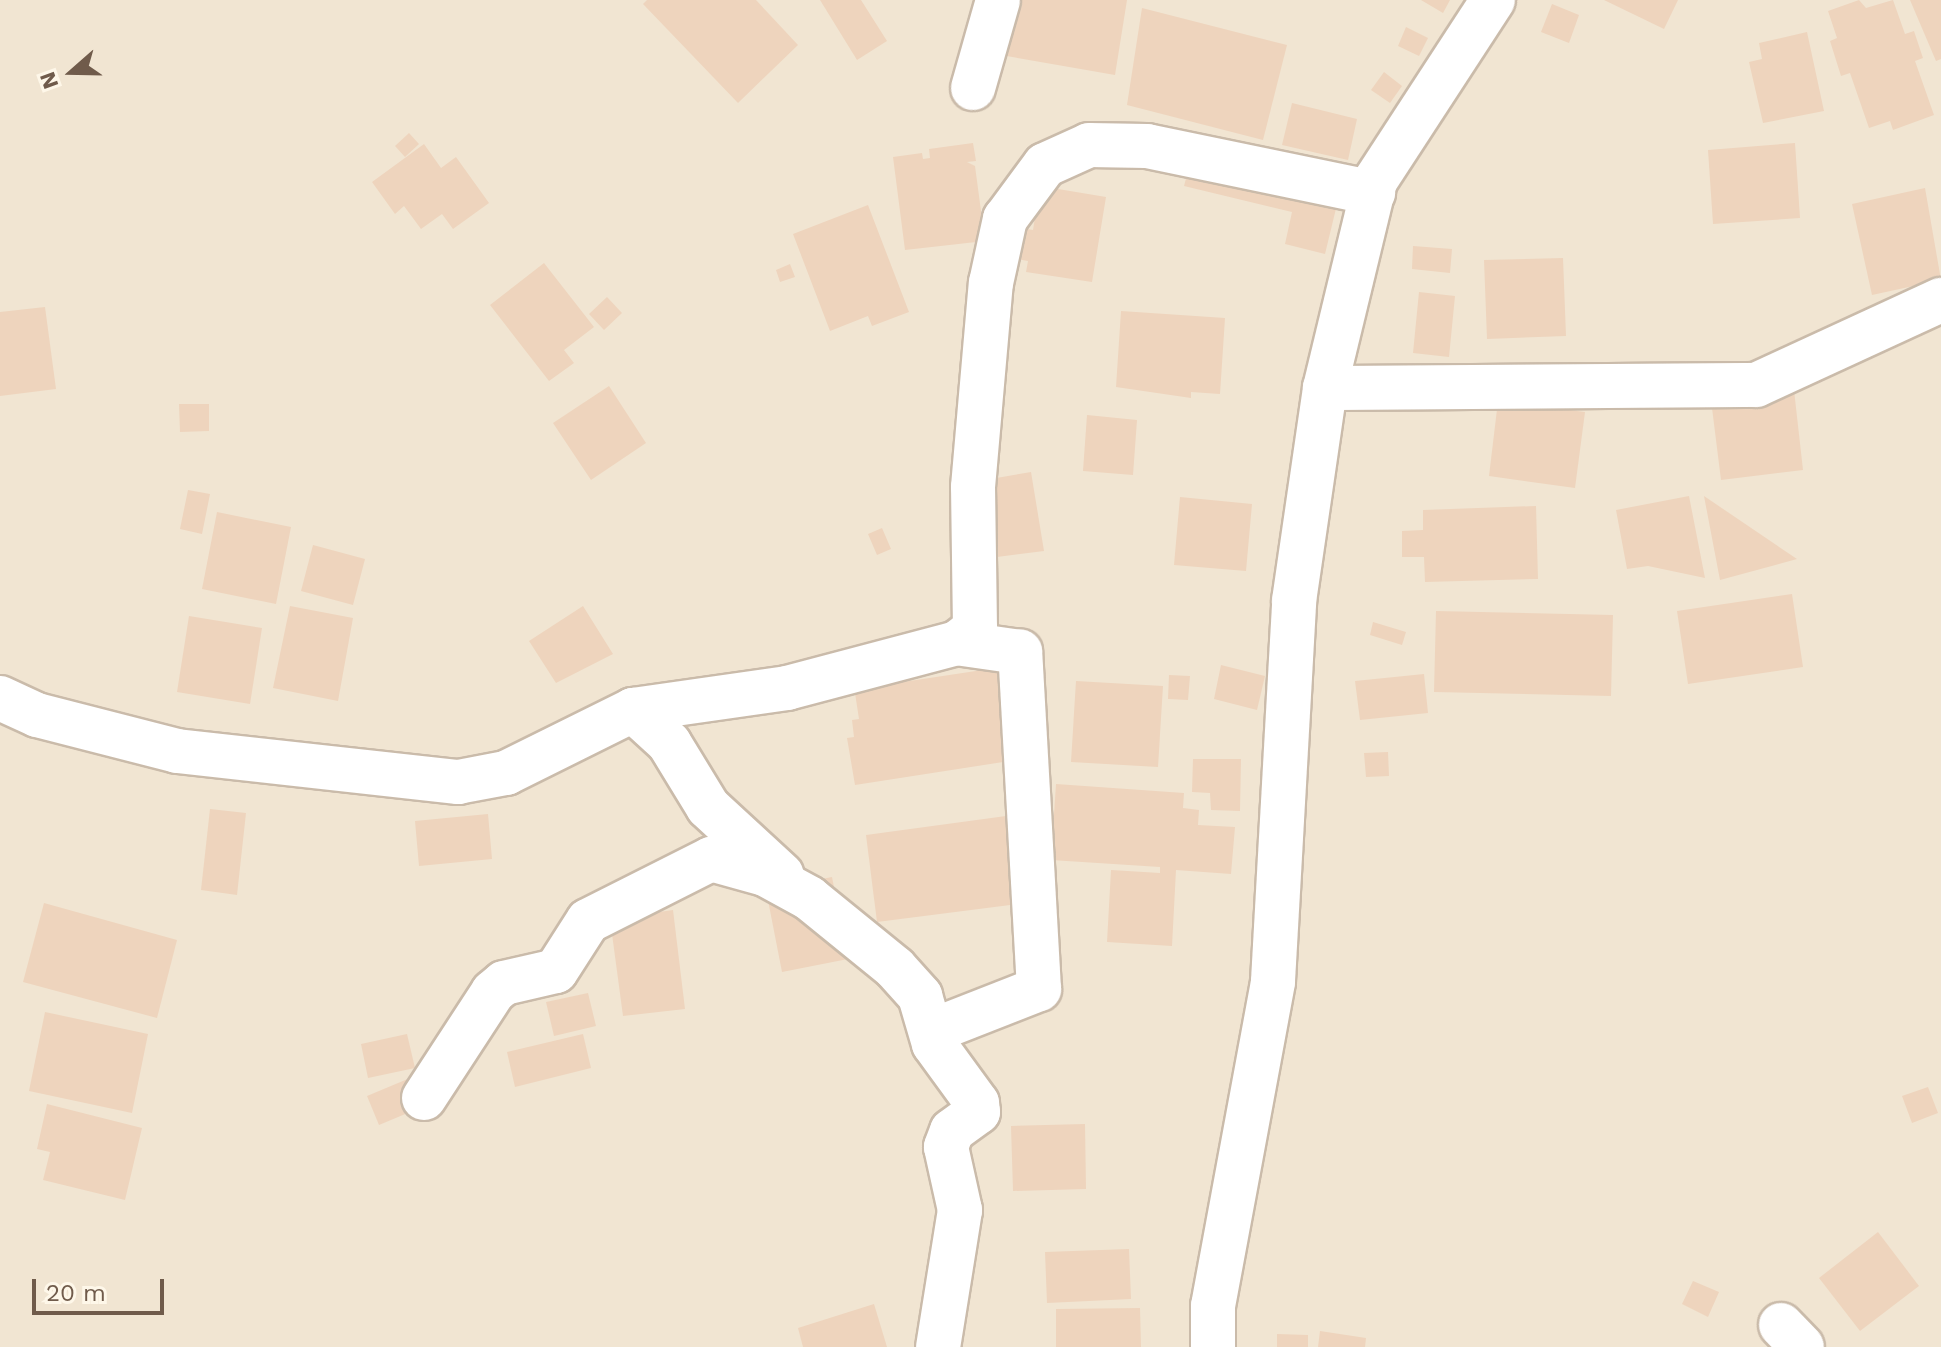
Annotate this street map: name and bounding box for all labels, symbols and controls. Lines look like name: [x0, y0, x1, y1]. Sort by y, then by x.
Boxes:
north arrow: [32, 32, 112, 112]
text: N: [34, 68, 64, 92]
scale bar: [36, 1263, 168, 1313]
text: 20 m: [46, 1279, 106, 1307]

